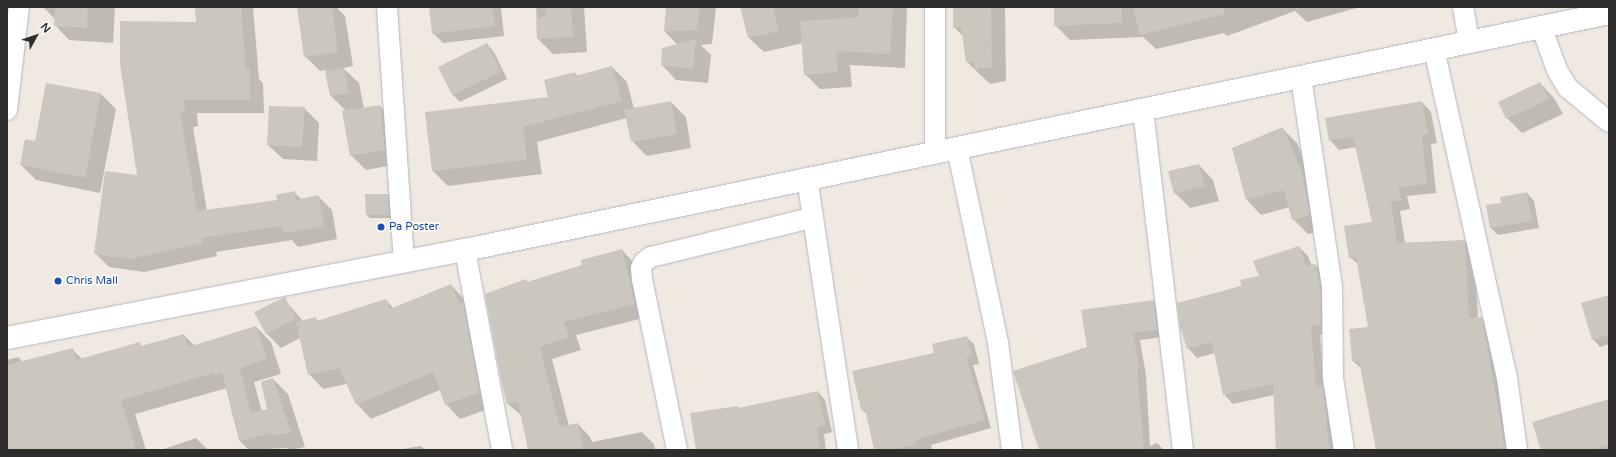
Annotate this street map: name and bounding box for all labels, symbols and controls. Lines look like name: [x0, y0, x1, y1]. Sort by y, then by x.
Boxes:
north arrow: [16, 16, 56, 56]
text: N: [38, 20, 53, 36]
place label: Pa Poster: [389, 220, 439, 234]
marker: Pa Poster: [376, 222, 386, 232]
place label: Chris Mall: [66, 274, 118, 288]
marker: Chris Mall: [53, 276, 63, 286]

